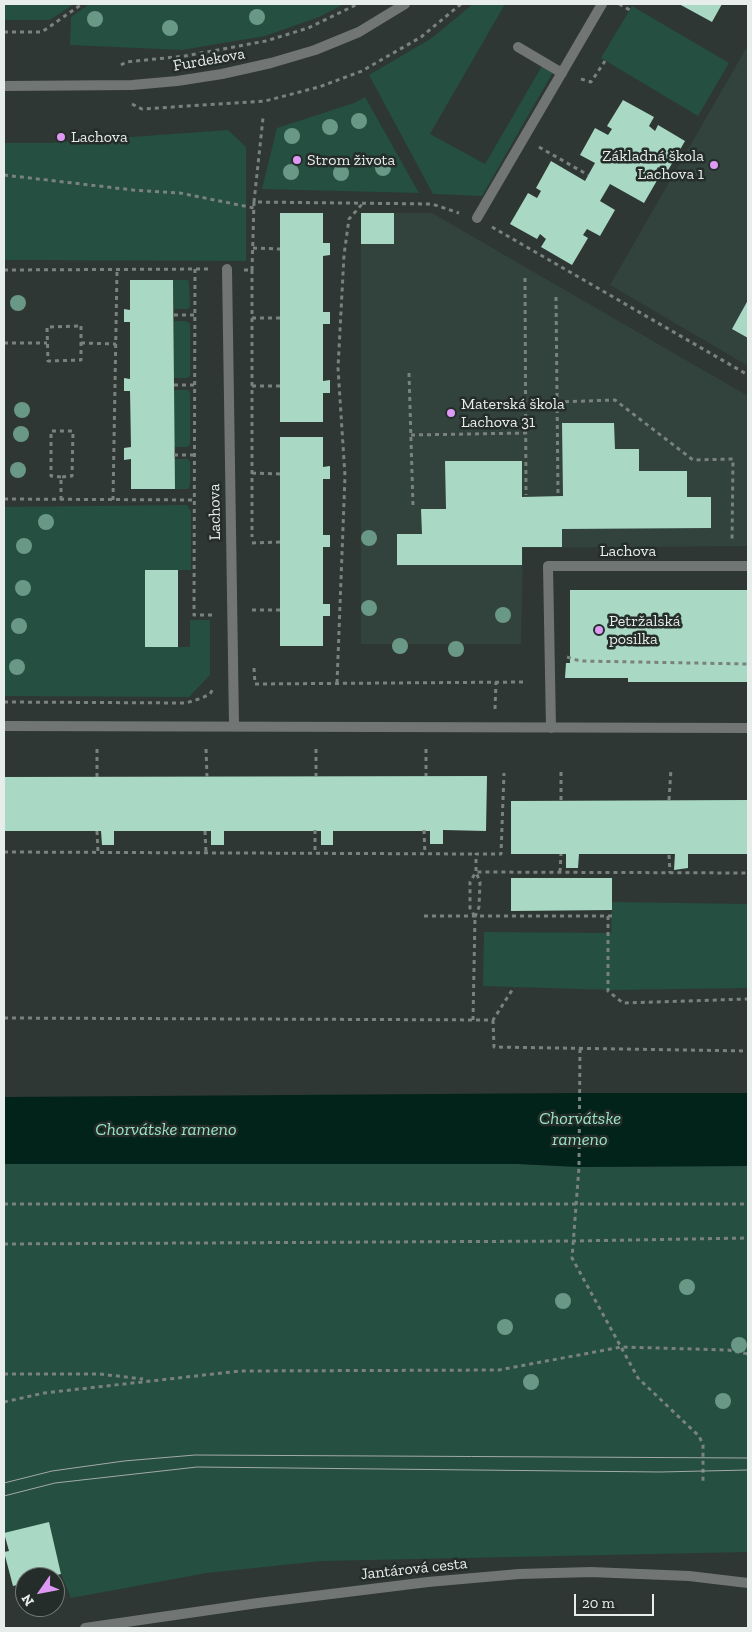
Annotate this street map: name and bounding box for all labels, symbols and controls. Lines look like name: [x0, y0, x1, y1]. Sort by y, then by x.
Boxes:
street label: Furdekova: [171, 44, 247, 76]
place label: Lachova: [71, 127, 128, 147]
marker: Lachova: [55, 131, 67, 143]
place label: Základná škola Lachova 1: [602, 146, 704, 184]
place label: Strom života: [307, 150, 395, 170]
marker: Strom života: [291, 154, 303, 166]
marker: Základná škola Lachova 1: [708, 159, 720, 171]
place label: Materská škola Lachova 31: [461, 394, 565, 432]
marker: Materská škola Lachova 31: [445, 407, 457, 419]
street label: Lachova: [205, 484, 225, 540]
street label: Lachova: [600, 541, 656, 561]
place label: Petržalská posilka: [609, 611, 680, 649]
marker: Petržalská posilka: [593, 624, 605, 636]
water label: Chorvátske rameno: [539, 1108, 621, 1150]
water label: Chorvátske rameno: [95, 1119, 237, 1141]
street label: Jantárová cesta: [360, 1554, 468, 1584]
north arrow: [15, 1567, 65, 1617]
scale bar: [577, 1584, 657, 1616]
text: N: [18, 1591, 38, 1609]
text: 20 m: [582, 1594, 615, 1612]

